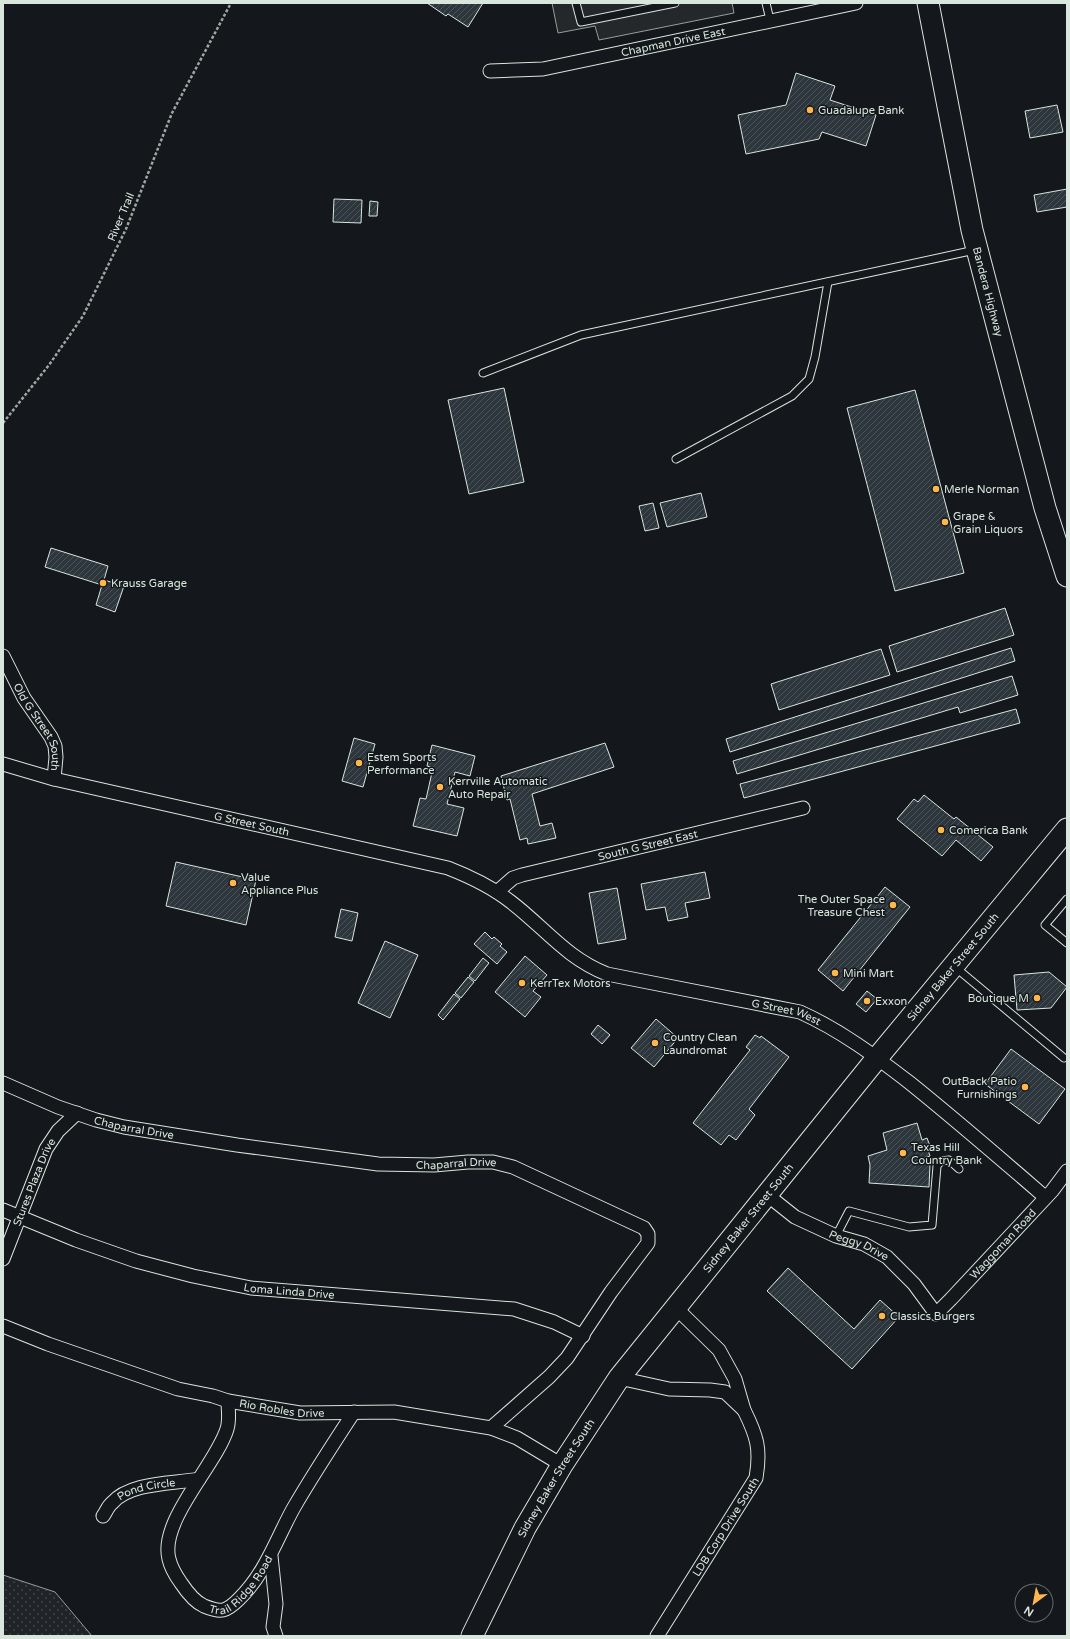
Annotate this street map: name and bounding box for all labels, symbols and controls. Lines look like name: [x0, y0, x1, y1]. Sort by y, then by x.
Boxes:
street label: Chapman Drive East: [620, 24, 726, 59]
place label: Guadalupe Bank: [818, 104, 904, 117]
marker: Guadalupe Bank: [805, 105, 815, 115]
street label: River Trail: [105, 191, 137, 243]
street label: Bandera Highway: [970, 245, 1006, 338]
place label: Merle Norman: [944, 483, 1019, 496]
marker: Merle Norman: [931, 484, 941, 494]
place label: Grape & Grain Liquors: [953, 510, 1023, 536]
marker: Grape & Grain Liquors: [940, 517, 950, 527]
place label: Krauss Garage: [111, 577, 187, 590]
marker: Krauss Garage: [98, 578, 108, 588]
street label: Old G Street South: [11, 681, 63, 771]
place label: Estem Sports Performance: [367, 751, 437, 777]
marker: Estem Sports Performance: [354, 758, 364, 768]
place label: Kerrville Automatic Auto Repair: [448, 775, 548, 801]
marker: Kerrville Automatic Auto Repair: [435, 782, 445, 792]
street label: G Street South: [213, 809, 291, 838]
place label: Comerica Bank: [949, 824, 1028, 837]
marker: Comerica Bank: [936, 825, 946, 835]
street label: South G Street East: [597, 827, 699, 863]
place label: Value Appliance Plus: [241, 871, 318, 897]
marker: Value Appliance Plus: [228, 878, 238, 888]
place label: The Outer Space Treasure Chest: [798, 893, 885, 919]
marker: The Outer Space Treasure Chest: [888, 900, 898, 910]
street label: Sidney Baker Street South: [904, 910, 1001, 1023]
place label: Mini Mart: [843, 967, 894, 980]
marker: Mini Mart: [830, 968, 840, 978]
place label: KerrTex Motors: [530, 977, 610, 990]
marker: KerrTex Motors: [517, 978, 527, 988]
place label: Boutique M: [968, 992, 1029, 1005]
marker: Boutique M: [1032, 993, 1042, 1003]
place label: Exxon: [875, 995, 907, 1008]
street label: G Street West: [750, 996, 823, 1028]
marker: Exxon: [862, 996, 872, 1006]
place label: Country Clean Laundromat: [663, 1031, 737, 1057]
marker: Country Clean Laundromat: [650, 1038, 660, 1048]
place label: OutBack Patio Furnishings: [942, 1075, 1017, 1101]
marker: OutBack Patio Furnishings: [1020, 1082, 1030, 1092]
street label: Chaparral Drive: [93, 1113, 175, 1141]
street label: Stures Plaza Drive: [10, 1136, 58, 1228]
place label: Texas Hill Country Bank: [911, 1141, 982, 1167]
marker: Texas Hill Country Bank: [898, 1148, 908, 1158]
street label: Chaparral Drive: [416, 1155, 498, 1172]
street label: Sidney Baker Street South: [700, 1161, 796, 1275]
street label: Waggoman Road: [967, 1206, 1039, 1281]
street label: Peggy Drive: [827, 1227, 891, 1263]
street label: Loma Linda Drive: [243, 1280, 335, 1301]
place label: Classics Burgers: [890, 1310, 975, 1323]
marker: Classics Burgers: [877, 1311, 887, 1321]
street label: Rio Robles Drive: [238, 1396, 325, 1420]
street label: Sidney Baker Street South: [515, 1416, 597, 1539]
street label: LDB Corp Drive South: [690, 1475, 761, 1579]
street label: Pond Circle: [114, 1476, 176, 1503]
street label: Trail Ridge Road: [208, 1553, 275, 1617]
north arrow: [1014, 1583, 1054, 1623]
text: N: [1022, 1603, 1036, 1619]

